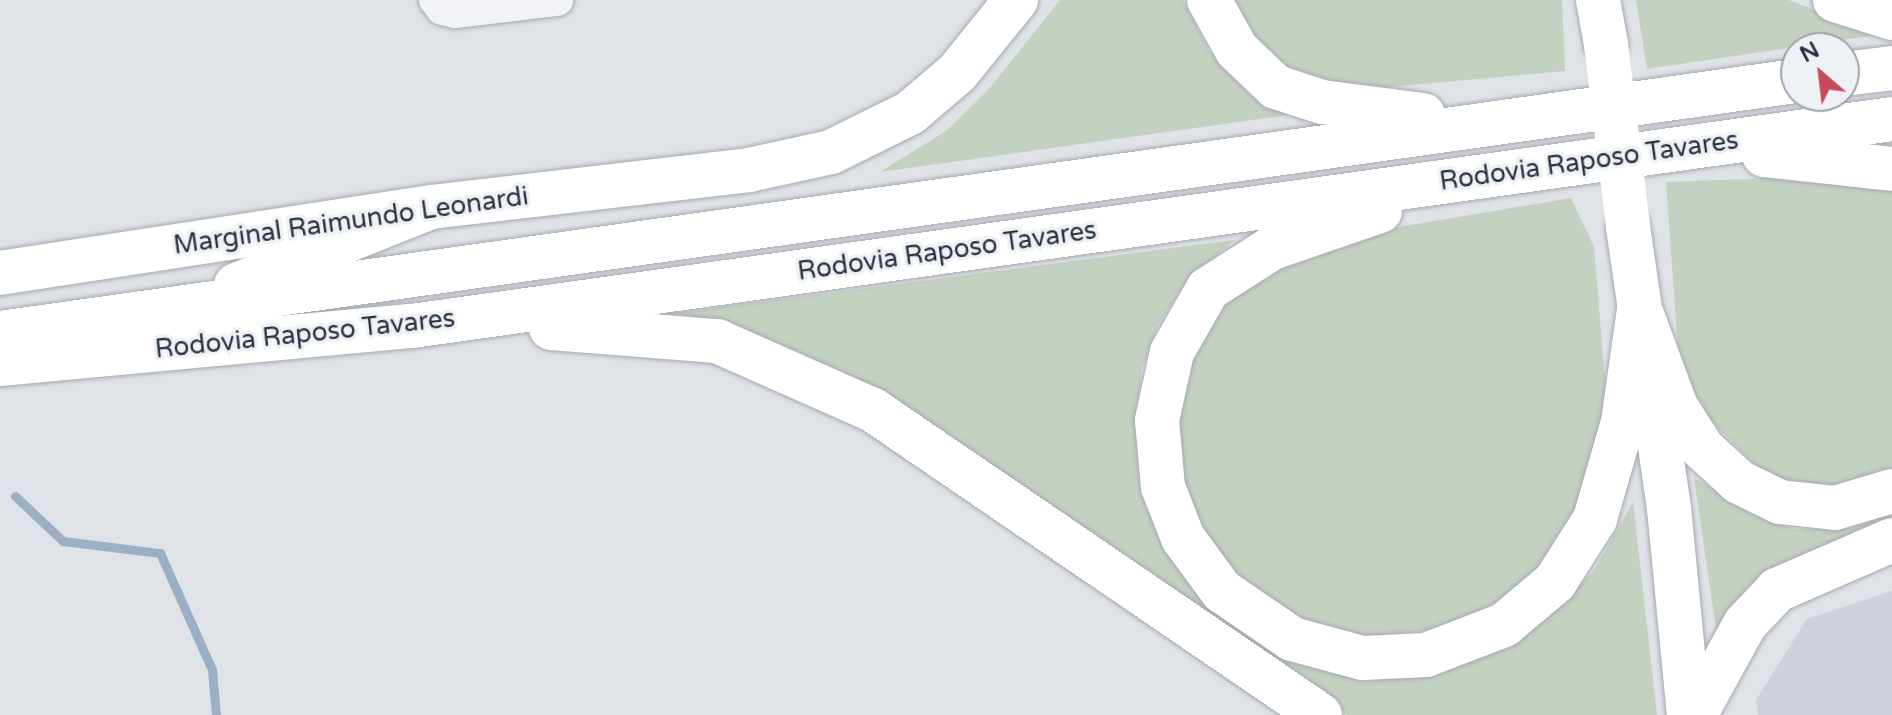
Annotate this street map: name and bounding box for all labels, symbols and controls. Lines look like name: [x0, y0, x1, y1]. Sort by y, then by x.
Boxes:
north arrow: [1780, 32, 1860, 112]
text: N: [1796, 37, 1824, 68]
street label: Rodovia Raposo Tavares: [1438, 125, 1740, 197]
street label: Marginal Raimundo Leonardi: [171, 181, 531, 261]
street label: Rodovia Raposo Tavares: [796, 215, 1098, 287]
street label: Rodovia Raposo Tavares: [153, 303, 457, 365]

